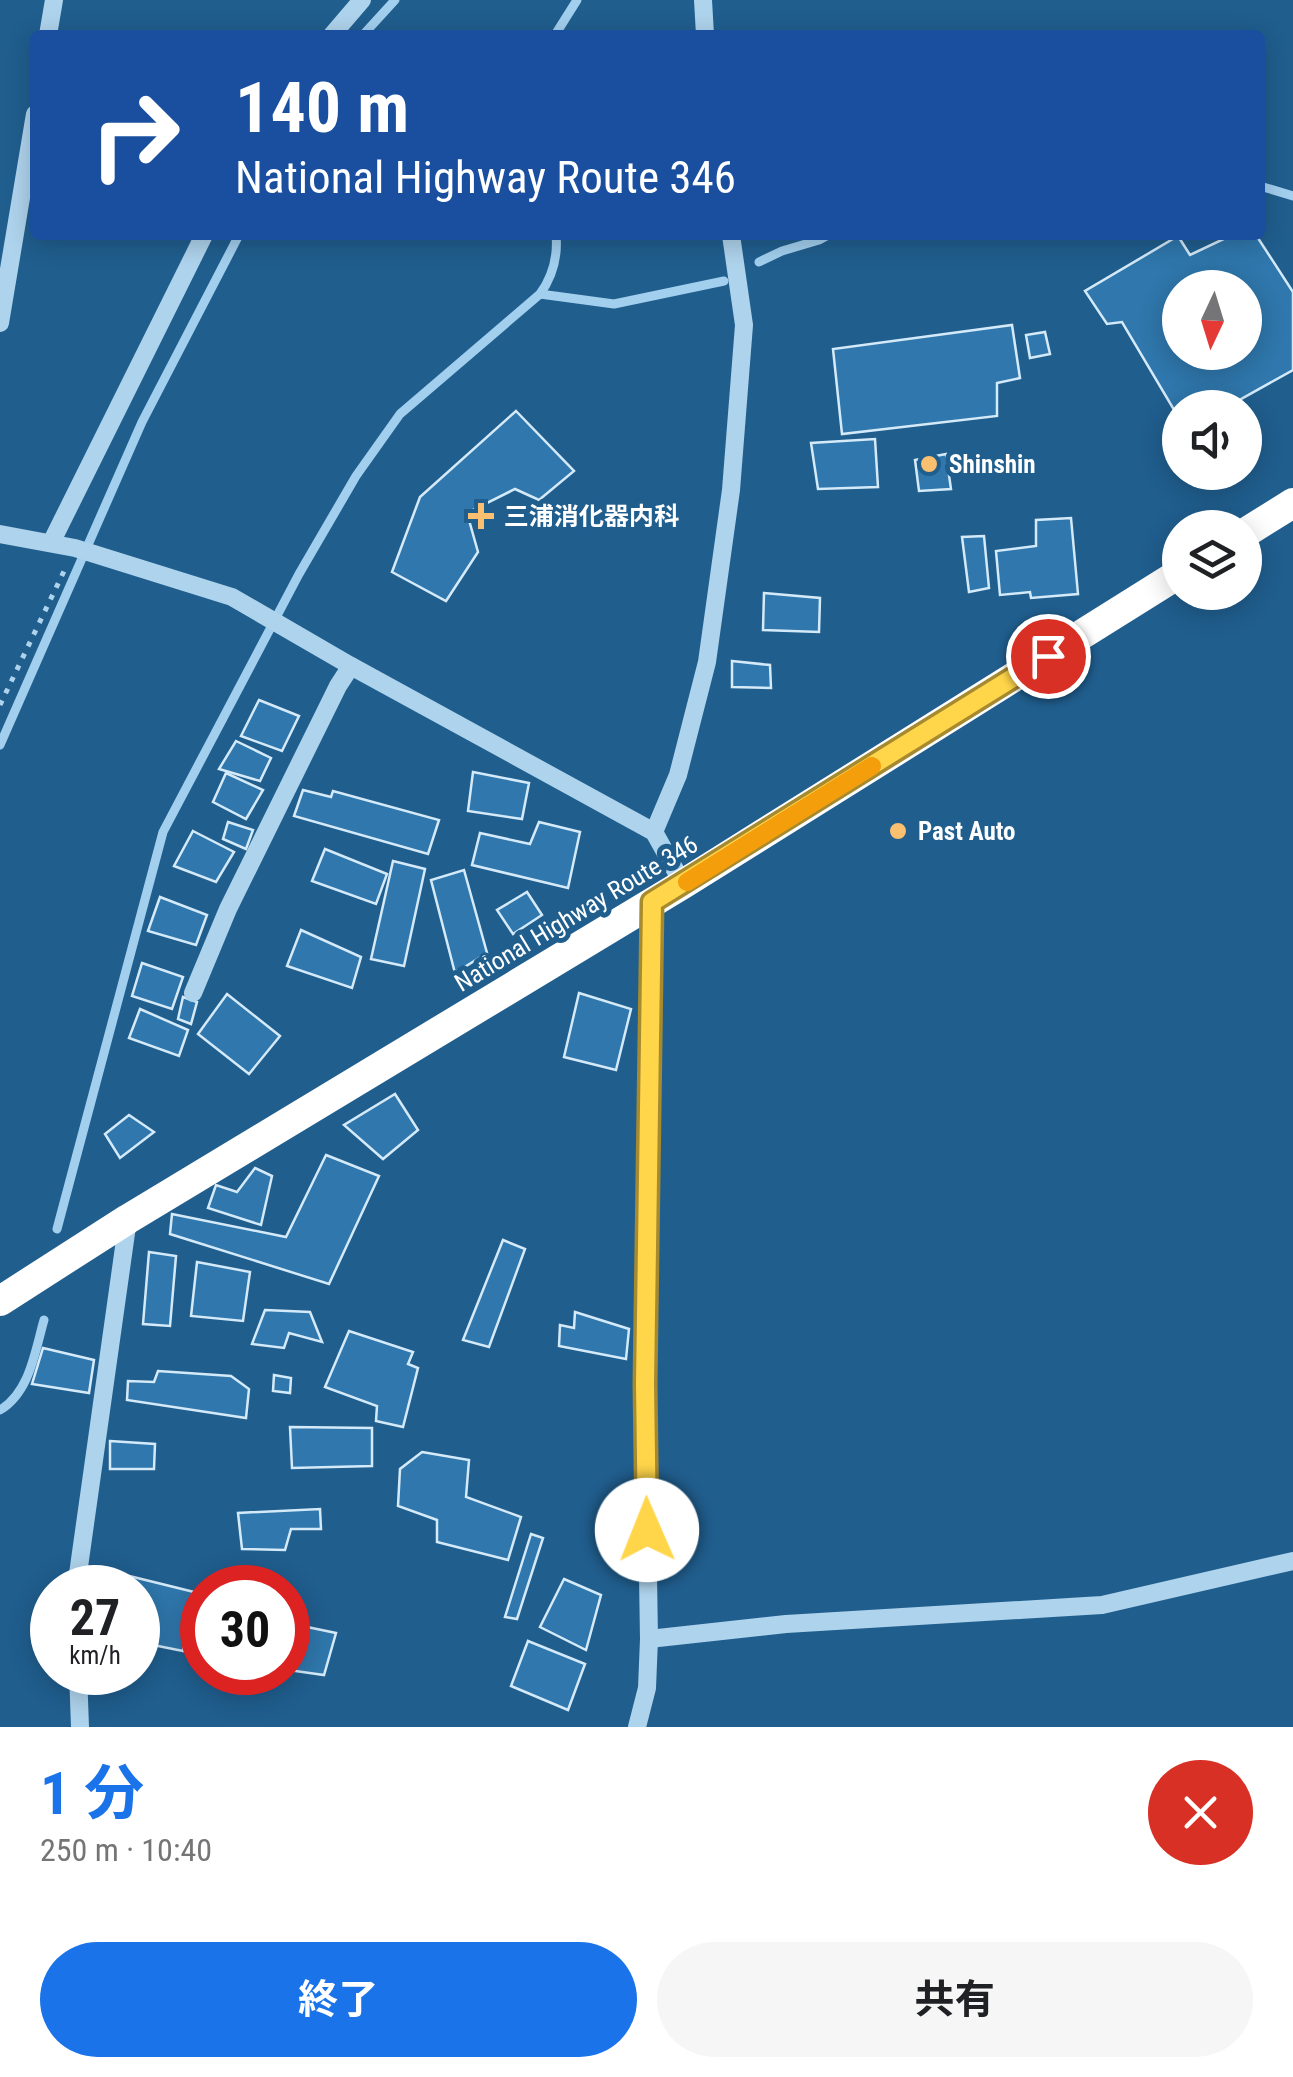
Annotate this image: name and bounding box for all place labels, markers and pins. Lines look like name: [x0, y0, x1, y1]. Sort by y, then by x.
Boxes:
place label: Shinshin: [949, 450, 1036, 479]
marker: Shinshin: [918, 453, 940, 475]
place label: 三浦消化器内科: [504, 502, 679, 531]
marker: 三浦消化器内科: [468, 503, 494, 529]
pin: [1006, 614, 1091, 699]
place label: Past Auto: [918, 817, 1015, 846]
marker: Past Auto: [887, 820, 909, 842]

